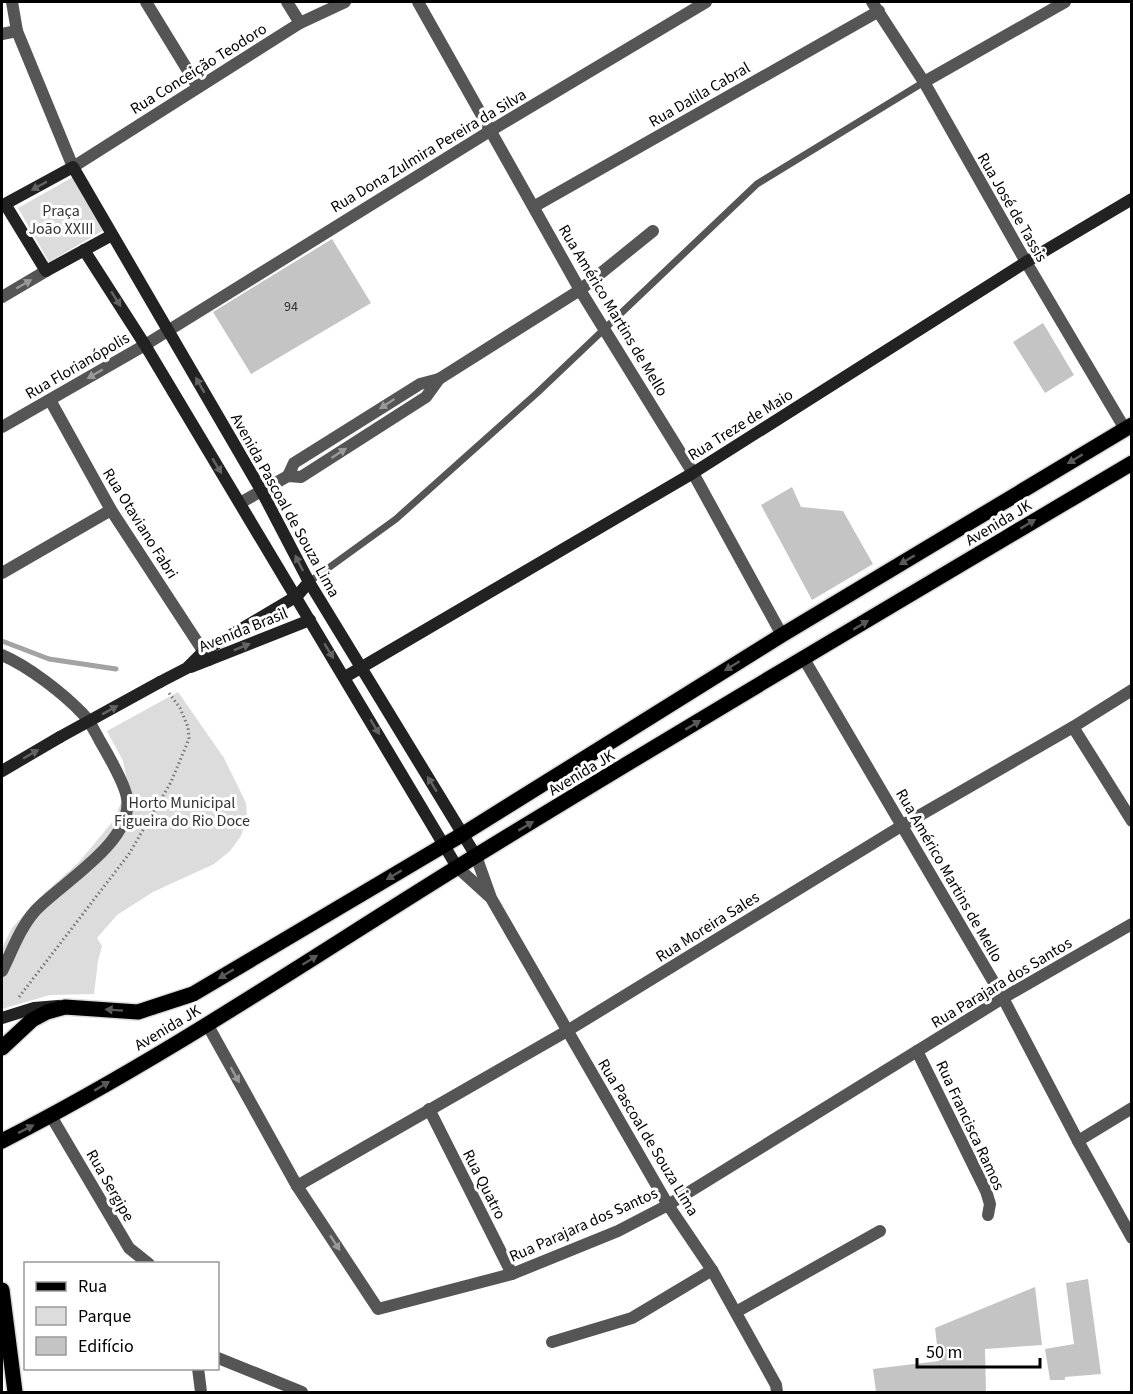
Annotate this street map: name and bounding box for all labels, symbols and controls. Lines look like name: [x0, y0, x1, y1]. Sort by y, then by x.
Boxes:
street label: Rua Conceição Teodoro: [126, 18, 271, 120]
street label: Rua Dalila Cabral: [645, 57, 754, 133]
street label: Rua Dona Zulmira Pereira da Silva: [327, 84, 530, 218]
street label: Rua José de Tassis: [972, 149, 1052, 266]
one-way arrow: [30, 181, 47, 191]
park label: Praça João XXIII: [28, 200, 94, 240]
street label: Rua Américo Martins de Mello: [553, 220, 673, 401]
one-way arrow: [16, 279, 33, 289]
one-way arrow: [110, 291, 121, 308]
house number: 94: [284, 297, 298, 317]
street label: Rua Florianópolis: [21, 327, 134, 405]
one-way arrow: [86, 369, 103, 379]
one-way arrow: [195, 377, 206, 393]
street label: Rua Treze de Maio: [684, 384, 797, 466]
one-way arrow: [379, 399, 395, 410]
street label: Avenida Pascoal de Souza Lima: [225, 409, 345, 601]
one-way arrow: [331, 447, 347, 458]
one-way arrow: [1067, 454, 1083, 465]
one-way arrow: [212, 458, 223, 474]
street label: Rua Otaviano Fabri: [97, 464, 183, 583]
street label: Avenida JK: [961, 494, 1036, 551]
one-way arrow: [1020, 519, 1036, 530]
one-way arrow: [294, 554, 304, 571]
one-way arrow: [899, 554, 915, 565]
street label: Avenida Brasil: [196, 602, 291, 658]
one-way arrow: [853, 619, 869, 630]
one-way arrow: [233, 642, 251, 652]
one-way arrow: [324, 643, 335, 659]
one-way arrow: [724, 661, 741, 672]
one-way arrow: [102, 705, 119, 715]
one-way arrow: [369, 719, 380, 735]
one-way arrow: [685, 720, 702, 730]
street label: Avenida JK: [544, 744, 619, 801]
one-way arrow: [23, 749, 40, 759]
one-way arrow: [427, 776, 438, 792]
street label: Rua Américo Martins de Mello: [890, 785, 1008, 966]
park label: Horto Municipal Figueira do Rio Doce: [114, 792, 250, 832]
one-way arrow: [518, 820, 534, 831]
one-way arrow: [386, 869, 402, 880]
street label: Rua Moreira Sales: [651, 886, 764, 968]
street label: Rua Parajara dos Santos: [927, 932, 1076, 1034]
one-way arrow: [302, 954, 318, 965]
one-way arrow: [218, 969, 234, 980]
street label: Avenida JK: [130, 999, 205, 1056]
one-way arrow: [105, 1006, 124, 1015]
street label: Rua Pascoal de Souza Lima: [592, 1055, 704, 1220]
street label: Rua Francisca Ramos: [930, 1057, 1010, 1194]
one-way arrow: [230, 1067, 240, 1084]
one-way arrow: [94, 1081, 110, 1092]
one-way arrow: [18, 1124, 35, 1133]
street label: Rua Sergipe: [81, 1145, 140, 1226]
street label: Rua Quatro: [457, 1146, 511, 1223]
street label: Rua Parajara dos Santos: [506, 1182, 661, 1268]
one-way arrow: [329, 1235, 340, 1251]
legend: [24, 1262, 219, 1370]
text: Rua: [78, 1274, 107, 1299]
text: Parque: [78, 1304, 131, 1329]
scale bar: [917, 1331, 1040, 1369]
text: Edifício: [78, 1334, 134, 1359]
text: 50 m: [926, 1340, 962, 1365]

